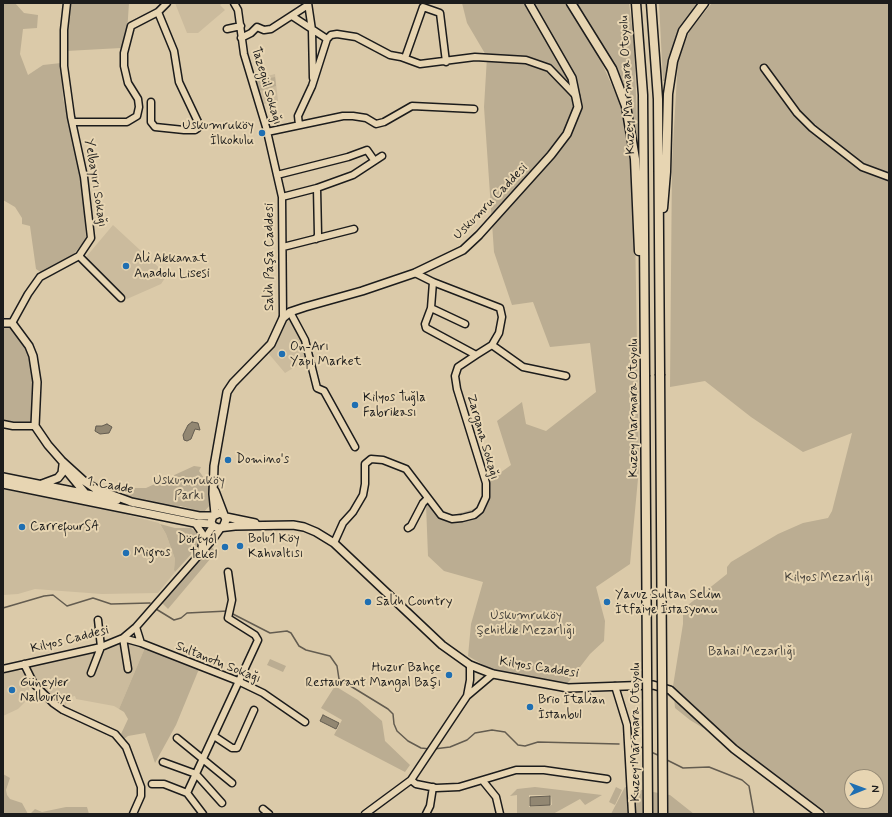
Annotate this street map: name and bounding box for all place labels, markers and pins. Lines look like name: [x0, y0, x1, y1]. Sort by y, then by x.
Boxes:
place label: Uskumruköy İlkokulu: [182, 118, 254, 149]
marker: Uskumruköy İlkokulu: [257, 128, 267, 138]
place label: Ali Akkanat Anadolu Lisesi: [134, 251, 210, 282]
marker: Ali Akkanat Anadolu Lisesi: [121, 261, 131, 271]
place label: On-Arı Yapı Market: [290, 339, 361, 370]
marker: On-Arı Yapı Market: [277, 349, 287, 359]
place label: Kilyos Tuğla Fabrikası: [363, 390, 426, 421]
marker: Kilyos Tuğla Fabrikası: [350, 400, 360, 410]
place label: Domino's: [236, 452, 289, 468]
marker: Domino's: [223, 455, 233, 465]
place label: CarrefourSA: [30, 519, 99, 535]
marker: CarrefourSA: [17, 522, 27, 532]
place label: Bolu1 Köy Kahvaltısı: [248, 531, 303, 562]
place label: Dörtyol Tekel: [177, 532, 217, 563]
marker: Bolu1 Köy Kahvaltısı: [235, 541, 245, 551]
marker: Dörtyol Tekel: [220, 542, 230, 552]
place label: Migros: [134, 545, 171, 561]
marker: Migros: [121, 548, 131, 558]
place label: Yavuz Sultan Selim İtfaiye İstasyonu: [615, 587, 721, 618]
place label: Salih Country: [376, 594, 452, 610]
marker: Salih Country: [363, 597, 373, 607]
marker: Yavuz Sultan Selim İtfaiye İstasyonu: [602, 597, 612, 607]
place label: Huzur Bahçe Restaurant Mangal Başı: [306, 660, 441, 691]
marker: Huzur Bahçe Restaurant Mangal Başı: [444, 670, 454, 680]
place label: Güneyler Nalburiye: [20, 675, 72, 706]
marker: Güneyler Nalburiye: [7, 685, 17, 695]
place label: Brio İtalian İstanbul: [538, 692, 605, 723]
marker: Brio İtalian İstanbul: [525, 702, 535, 712]

